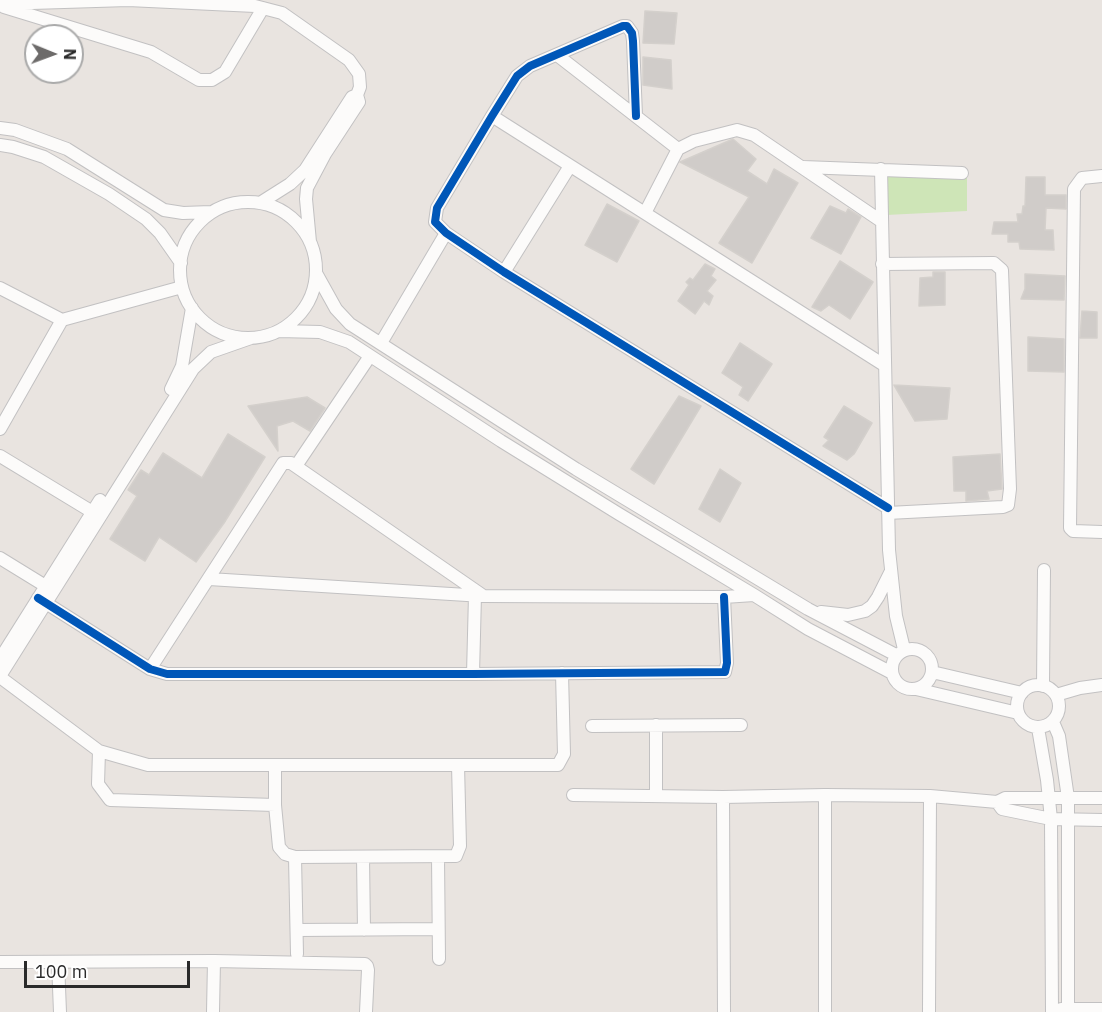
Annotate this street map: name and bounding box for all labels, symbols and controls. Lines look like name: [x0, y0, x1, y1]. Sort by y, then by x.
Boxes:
north arrow: [24, 24, 84, 84]
text: N: [60, 48, 80, 60]
scale bar: [27, 949, 194, 987]
text: 100 m: [35, 960, 87, 983]

